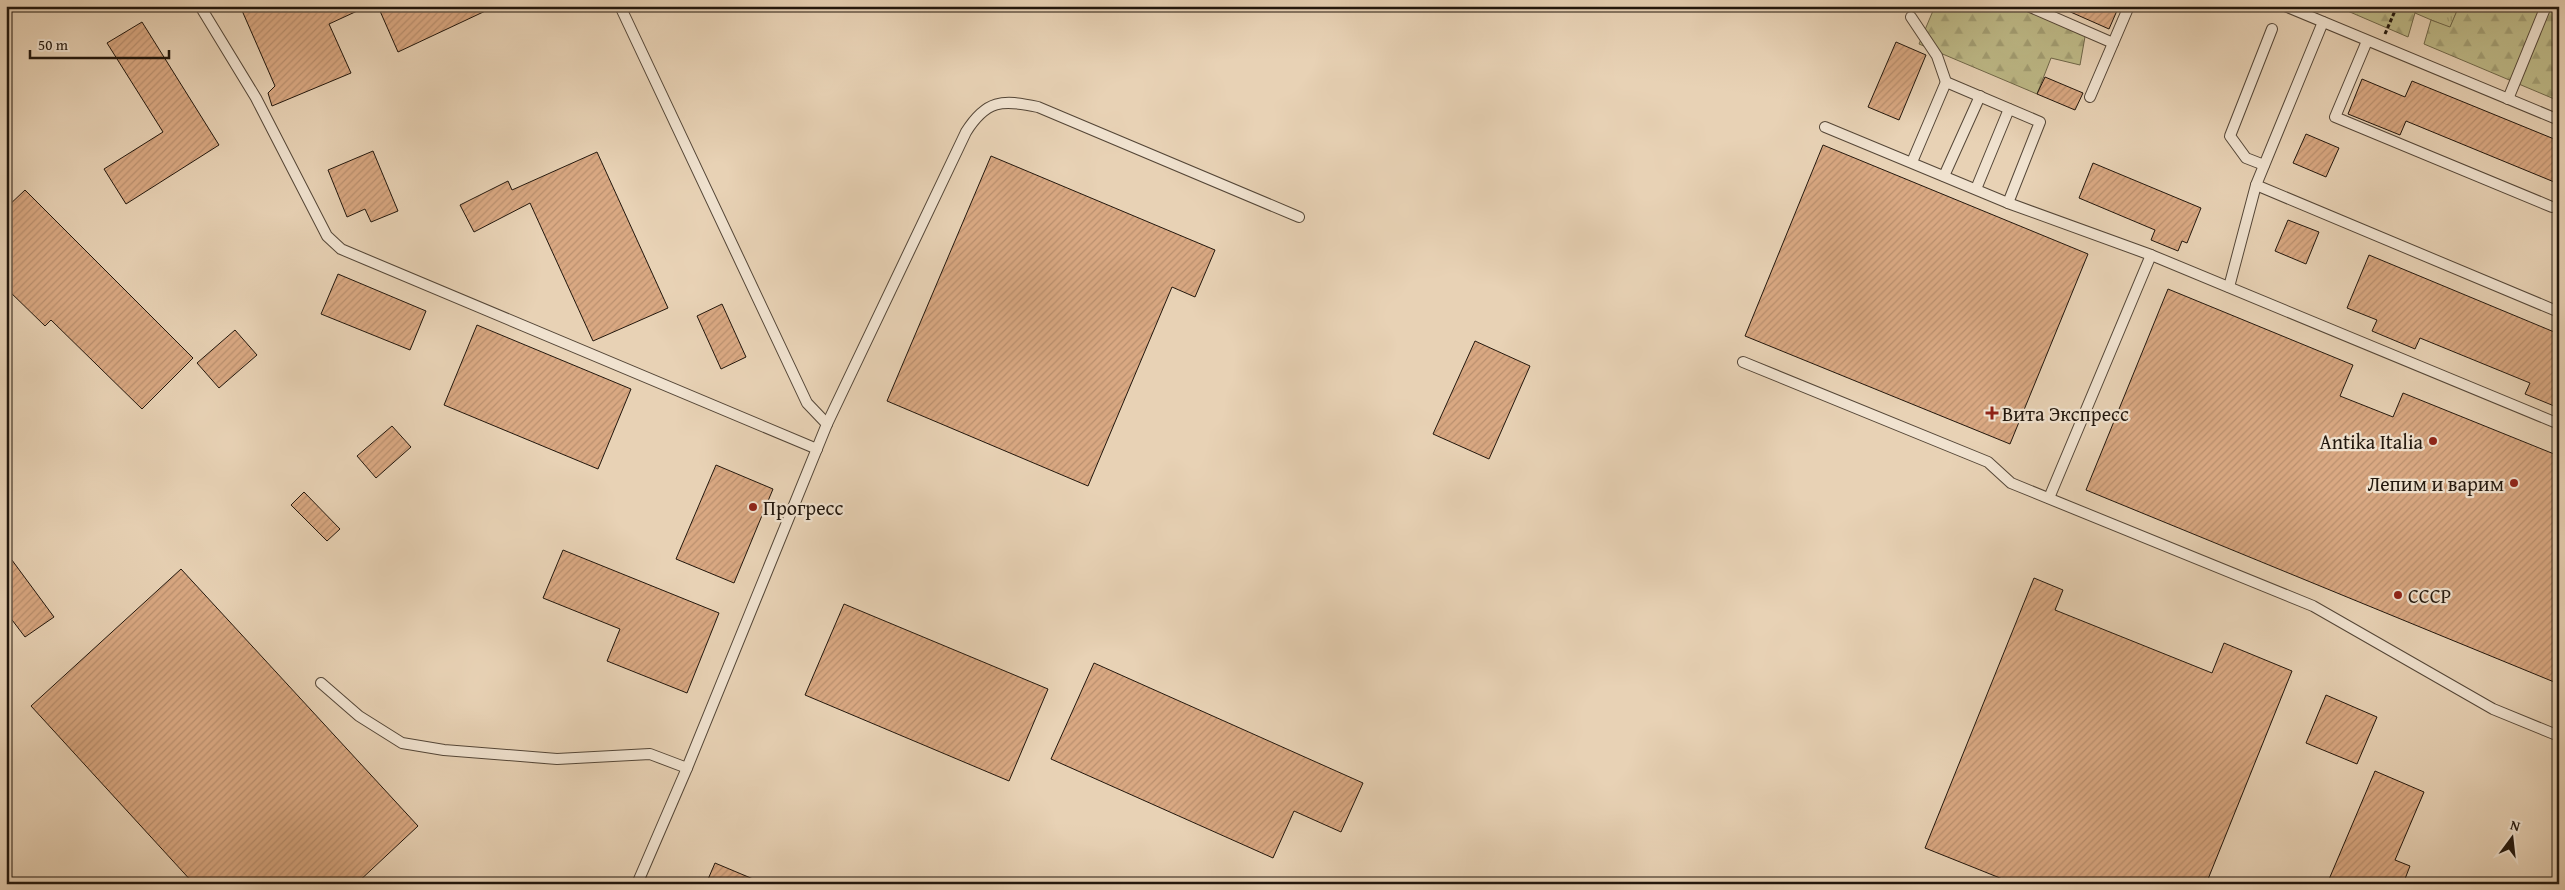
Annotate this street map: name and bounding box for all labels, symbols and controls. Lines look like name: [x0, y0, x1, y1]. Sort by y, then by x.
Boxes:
scale bar: [30, 28, 169, 60]
text: 50 m: [38, 34, 69, 55]
place label: Вита Экспресс: [2002, 399, 2129, 428]
marker: Вита Экспресс: [1986, 407, 1998, 419]
place label: Antika Italia: [2320, 427, 2424, 456]
marker: Antika Italia: [2427, 435, 2439, 447]
place label: Лепим и варим: [2367, 469, 2504, 498]
marker: Лепим и варим: [2508, 477, 2520, 489]
place label: Прогресс: [763, 493, 843, 522]
marker: Прогресс: [747, 501, 759, 513]
place label: СССР: [2408, 581, 2451, 610]
marker: СССР: [2392, 589, 2404, 601]
north arrow: [2488, 812, 2538, 862]
text: N: [2508, 815, 2523, 836]

